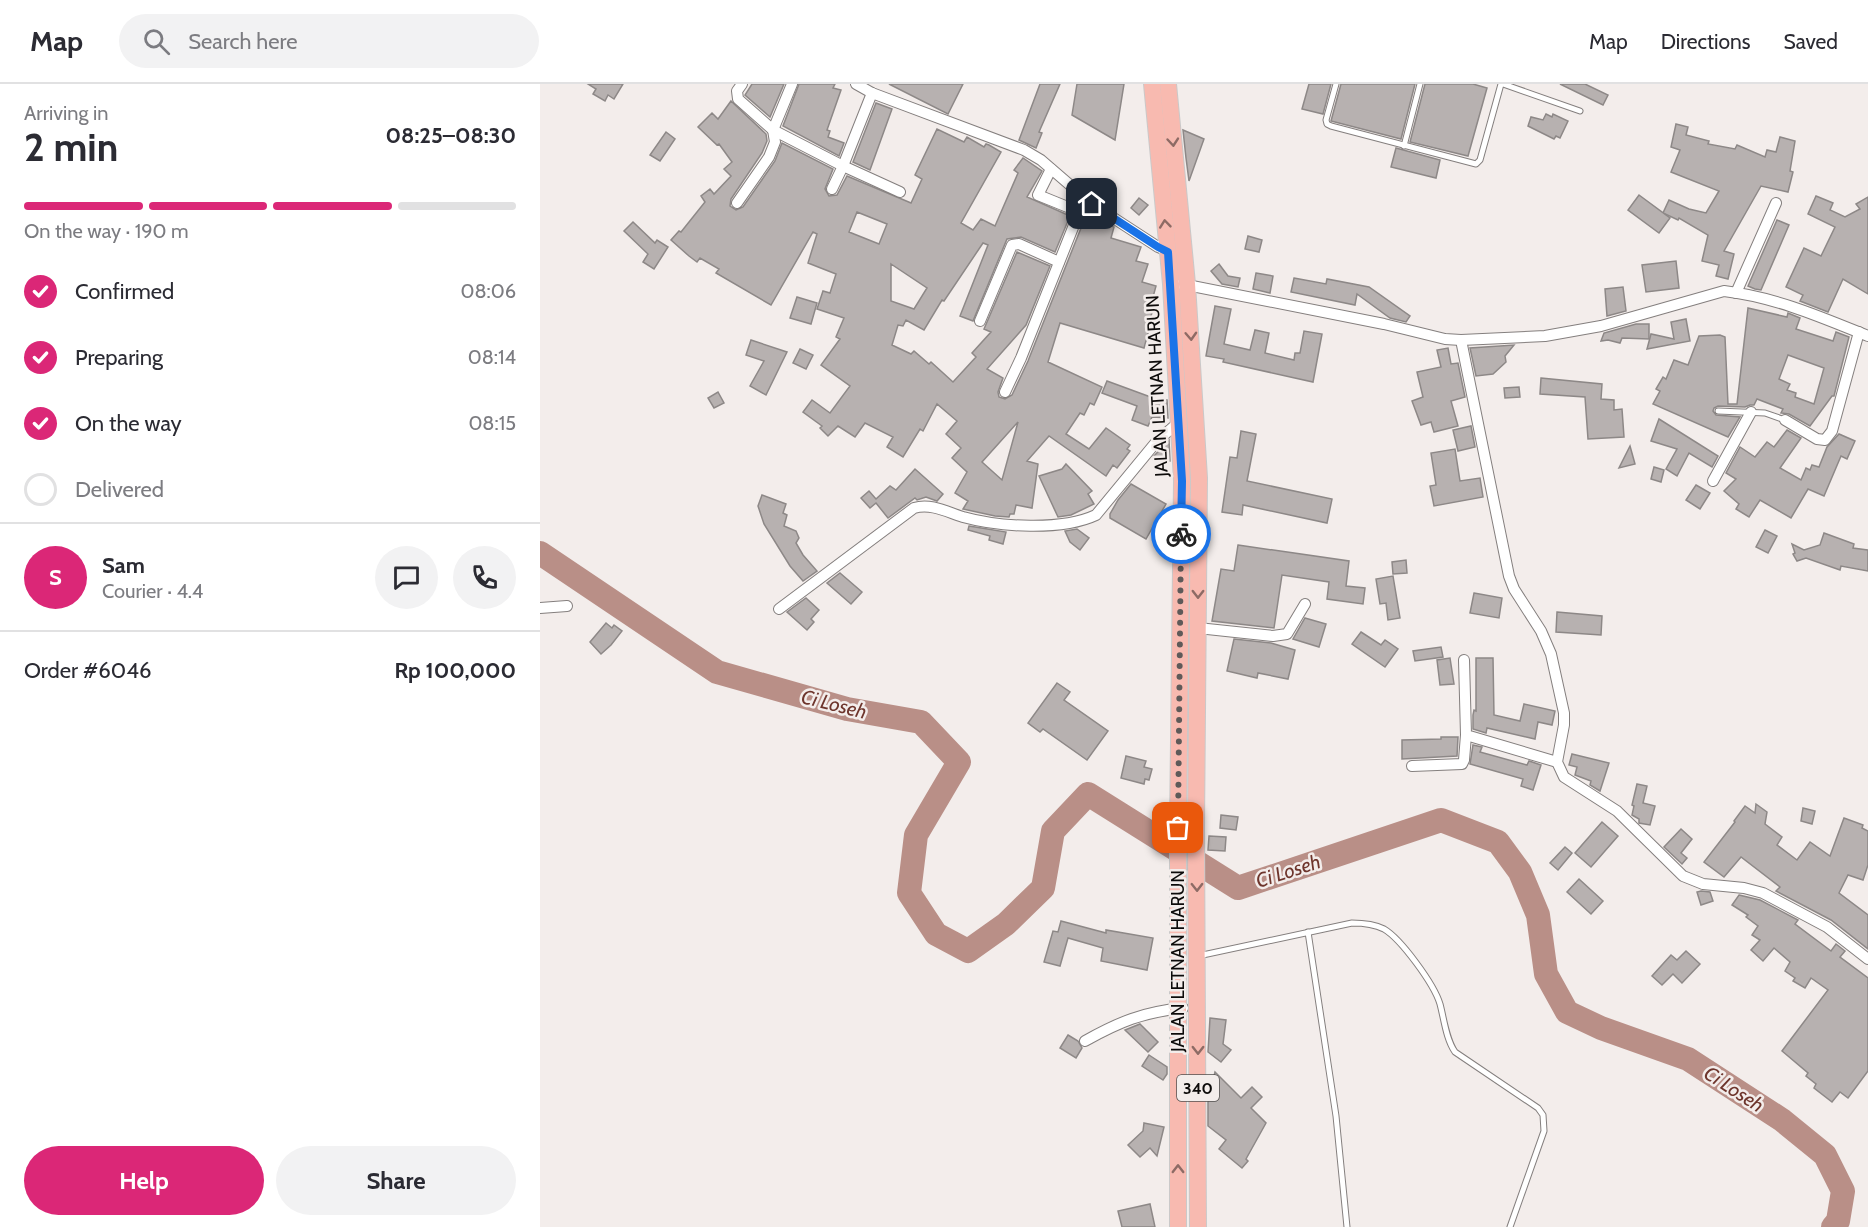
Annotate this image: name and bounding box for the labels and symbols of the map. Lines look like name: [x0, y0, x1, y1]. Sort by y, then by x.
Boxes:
one-way arrow: [1166, 138, 1179, 147]
pin: [1066, 178, 1117, 229]
one-way arrow: [1159, 220, 1172, 229]
street label: JALAN LETNAN HARUN: [1141, 295, 1173, 478]
one-way arrow: [1184, 332, 1197, 341]
courier: [1151, 504, 1211, 564]
one-way arrow: [1192, 590, 1204, 599]
water label: Ci Loseh: [799, 684, 869, 724]
pin: [1152, 802, 1203, 853]
water label: Ci Loseh: [1253, 849, 1323, 893]
street label: JALAN LETNAN HARUN: [1167, 870, 1189, 1053]
one-way arrow: [1191, 882, 1203, 891]
one-way arrow: [1192, 1046, 1204, 1055]
water label: Ci Loseh: [1700, 1061, 1768, 1117]
road number: 340: [1177, 1075, 1219, 1101]
one-way arrow: [1172, 1164, 1184, 1173]

